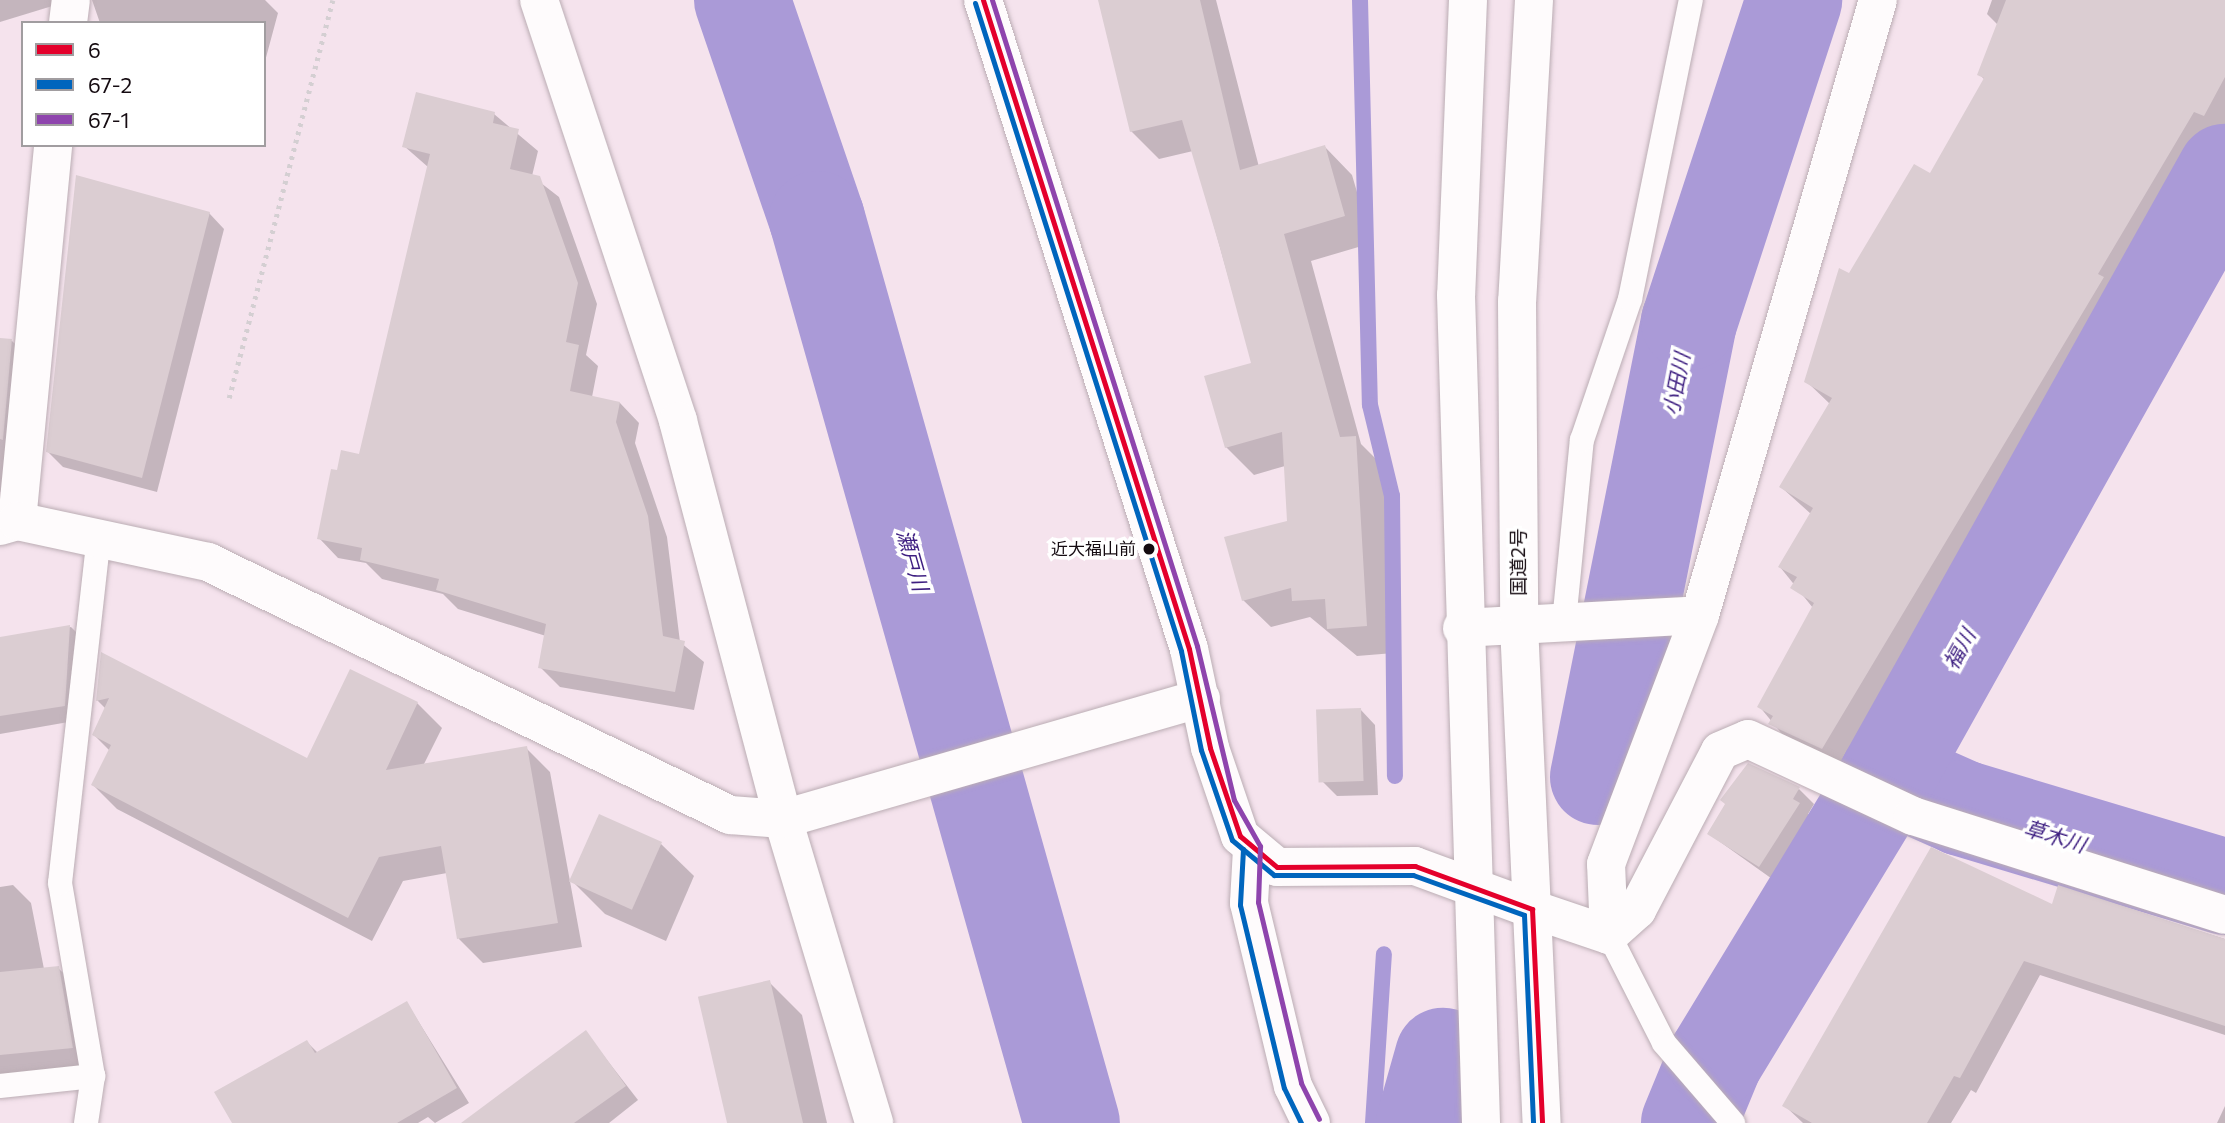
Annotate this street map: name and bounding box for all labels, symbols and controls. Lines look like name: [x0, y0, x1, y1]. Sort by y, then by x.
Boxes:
legend: [21, 21, 266, 147]
text: 6: [88, 37, 101, 62]
text: 67-2: [88, 72, 132, 97]
text: 67-1: [88, 107, 130, 132]
water label: 小田川: [1658, 351, 1694, 417]
water label: 瀬戸川: [892, 526, 934, 594]
street label: 国道2号: [1507, 528, 1529, 596]
place label: 近大福山前: [1051, 539, 1136, 559]
marker: 近大福山前: [1142, 542, 1156, 556]
water label: 福川: [1938, 625, 1980, 673]
water label: 草木川: [2021, 815, 2089, 857]

